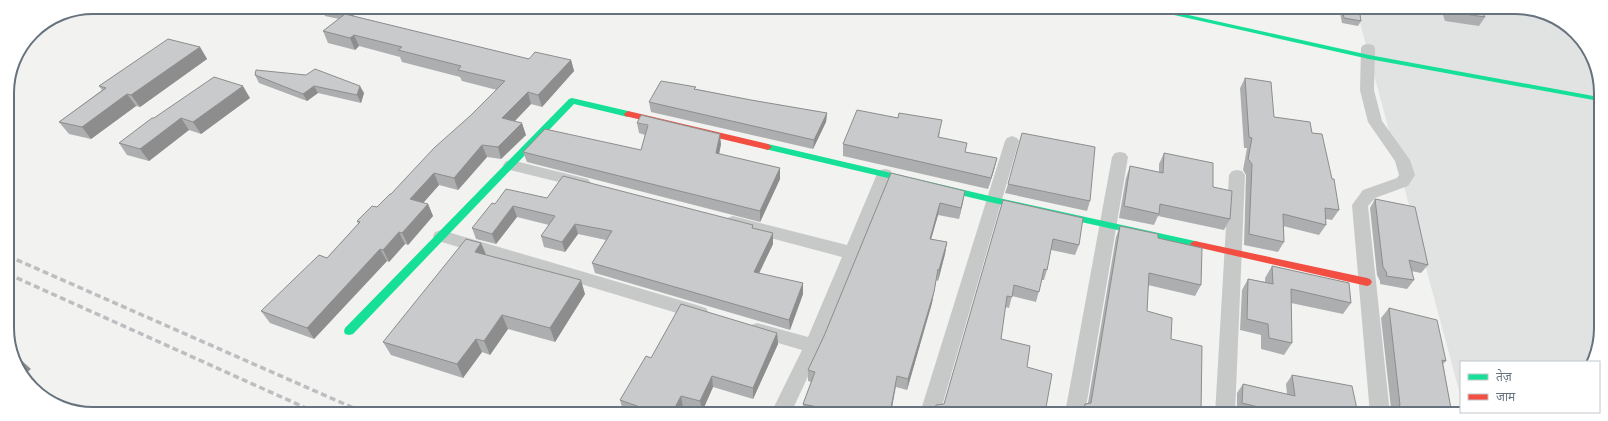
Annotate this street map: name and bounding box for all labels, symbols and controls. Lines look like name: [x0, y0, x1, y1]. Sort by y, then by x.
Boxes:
legend: [1460, 361, 1600, 413]
text: तेज़: [1496, 367, 1513, 386]
text: जाम: [1496, 387, 1516, 406]

